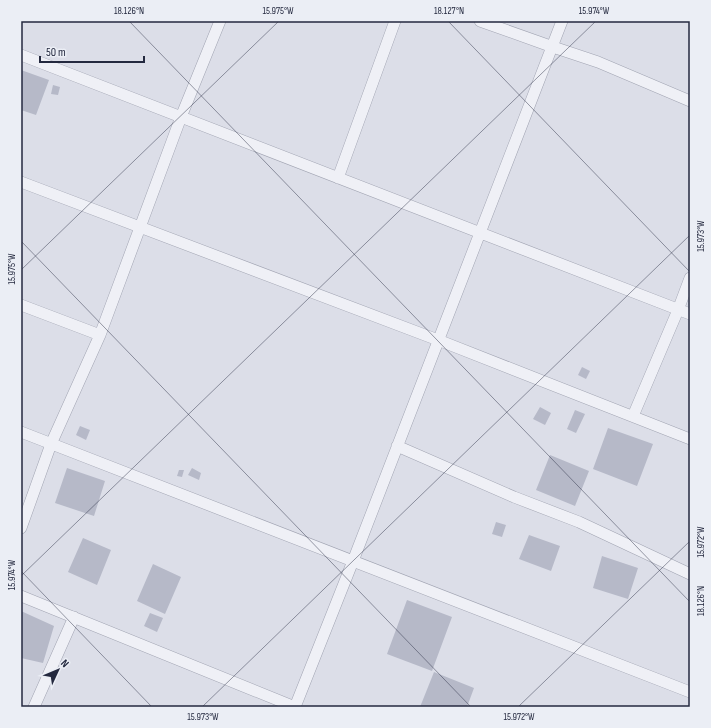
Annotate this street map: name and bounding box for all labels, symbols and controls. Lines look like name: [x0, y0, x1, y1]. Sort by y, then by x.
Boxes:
text: 18.126°N: [114, 5, 144, 17]
text: 15.975°W: [262, 5, 294, 17]
text: 18.127°N: [434, 5, 464, 17]
text: 15.974°W: [579, 5, 610, 17]
scale bar: [40, 38, 144, 64]
text: 50 m: [46, 45, 66, 60]
text: 15.973°W: [695, 220, 707, 252]
text: 15.975°W: [6, 253, 18, 285]
text: 15.972°W: [695, 526, 707, 558]
text: 15.974°W: [6, 559, 18, 590]
text: 18.126°N: [695, 586, 707, 616]
north arrow: [38, 650, 78, 690]
text: N: [58, 657, 72, 670]
text: 15.973°W: [187, 711, 219, 723]
text: 15.972°W: [503, 711, 535, 723]

